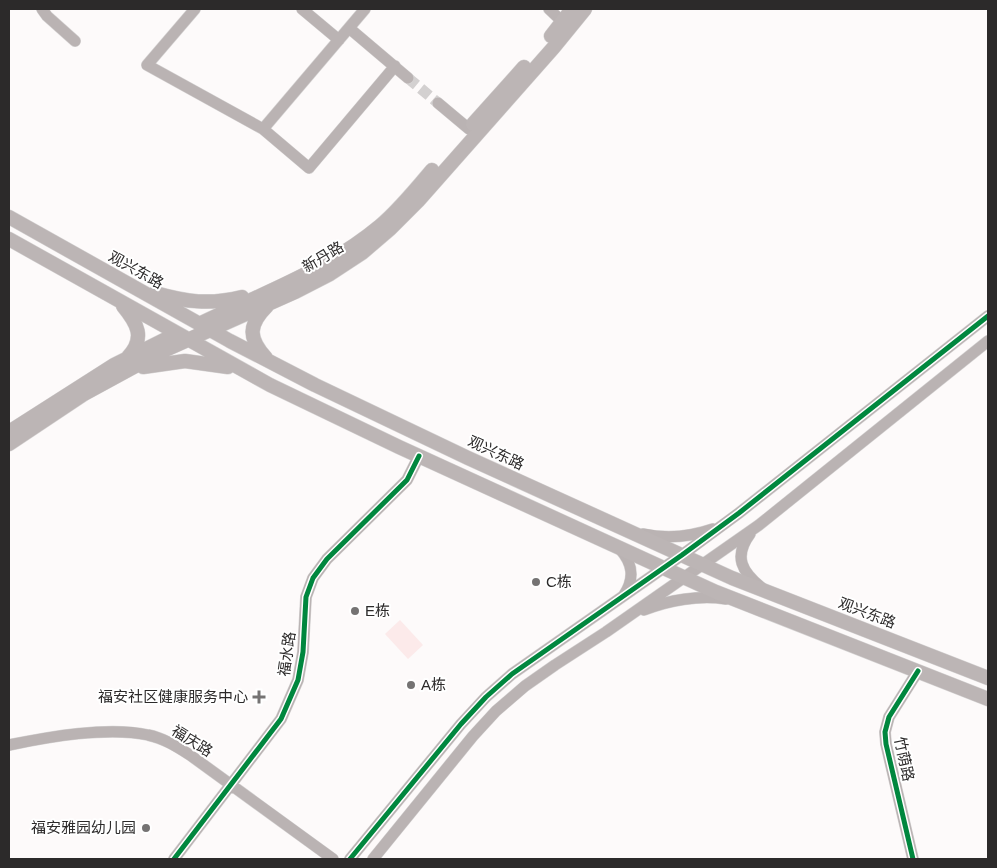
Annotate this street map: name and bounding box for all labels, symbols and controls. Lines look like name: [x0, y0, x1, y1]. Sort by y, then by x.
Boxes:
street label: 新丹路: [299, 238, 346, 275]
street label: 观兴东路: [106, 248, 167, 292]
street label: 观兴东路: [465, 432, 527, 473]
place label: C栋: [546, 573, 572, 590]
marker: C栋: [530, 576, 542, 588]
street label: 观兴东路: [836, 594, 898, 631]
place label: E栋: [365, 602, 390, 619]
marker: E栋: [349, 605, 361, 617]
street label: 福水路: [275, 630, 298, 677]
place label: A栋: [421, 676, 446, 693]
marker: A栋: [405, 679, 417, 691]
place label: 福安社区健康服务中心: [98, 688, 248, 705]
marker: 福安社区健康服务中心: [252, 690, 266, 704]
street label: 福庆路: [169, 721, 216, 760]
street label: 竹荫路: [891, 735, 917, 783]
place label: 福安雅园幼儿园: [31, 819, 136, 836]
marker: 福安雅园幼儿园: [140, 822, 152, 834]

